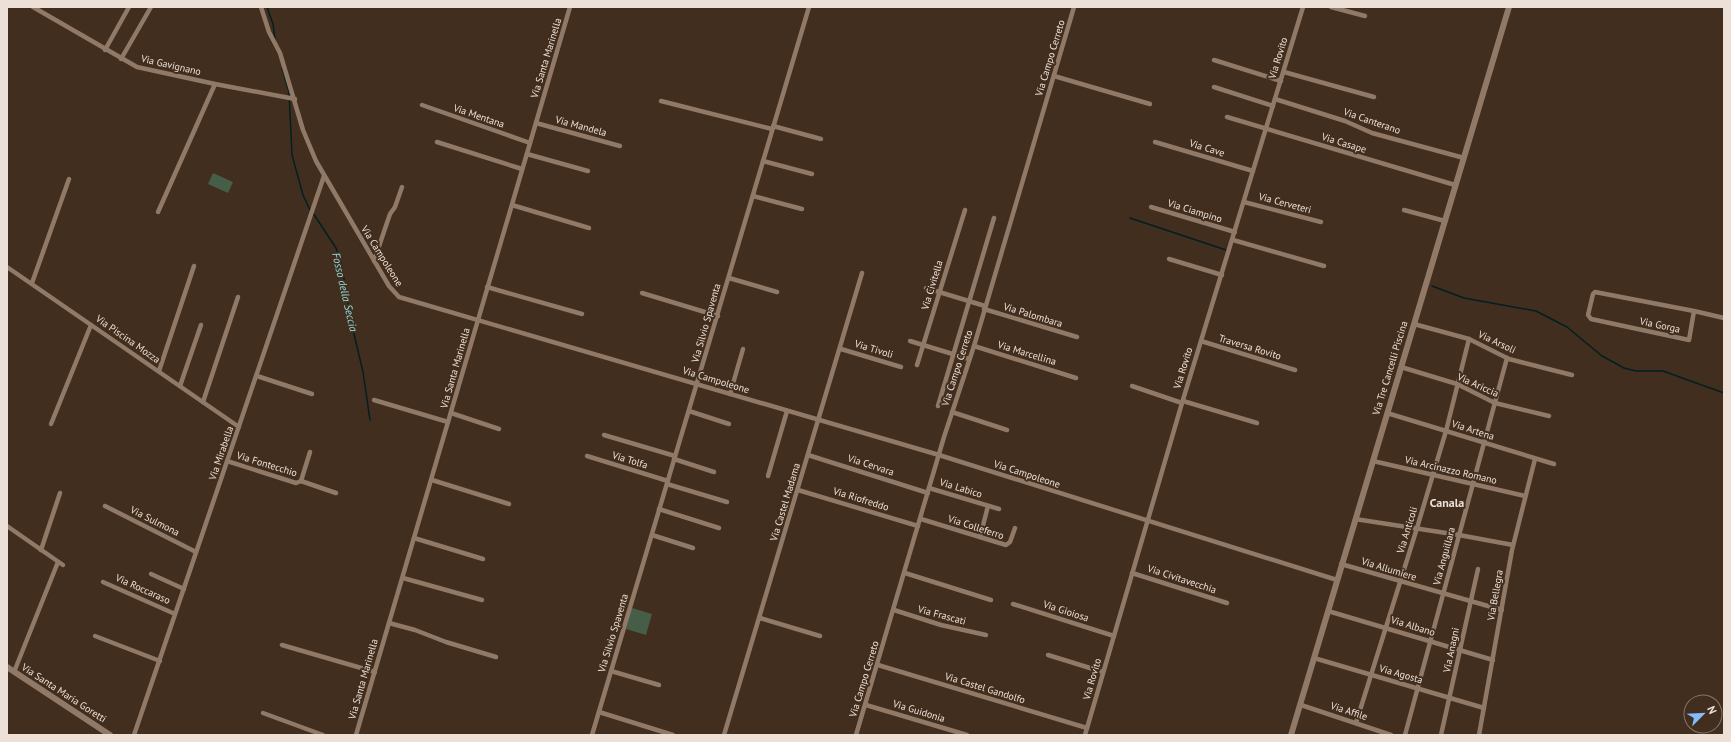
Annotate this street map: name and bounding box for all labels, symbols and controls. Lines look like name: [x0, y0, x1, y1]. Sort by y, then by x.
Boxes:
street label: Via Santa Marinella: [527, 16, 564, 101]
street label: Via Campo Cerreto: [1032, 18, 1068, 99]
street label: Via Rovito: [1265, 36, 1290, 81]
street label: Via Gavignano: [139, 52, 202, 78]
street label: Via Mentana: [451, 101, 506, 131]
street label: Via Canterano: [1341, 105, 1402, 137]
street label: Via Mandela: [553, 113, 608, 139]
street label: Via Casape: [1319, 130, 1368, 156]
street label: Via Cave: [1187, 136, 1226, 160]
street label: Via Cerveteri: [1256, 189, 1313, 216]
street label: Via Ciampino: [1165, 196, 1224, 225]
street label: Via Campoleone: [358, 222, 406, 289]
water label: Fosso della Seccia: [329, 251, 361, 334]
street label: Via Civitella: [918, 259, 946, 312]
street label: Via Silvio Spaventa: [688, 282, 724, 365]
street label: Via Palombara: [1001, 300, 1064, 330]
street label: Via Piscina Mozza: [92, 311, 163, 366]
street label: Via Gorga: [1638, 314, 1682, 336]
street label: Via Tre Cancelli Piscina: [1369, 319, 1411, 418]
street label: Via Santa Marinella: [437, 326, 473, 411]
street label: Via Arsoli: [1475, 327, 1518, 356]
street label: Via Campo Cerreto: [938, 328, 975, 409]
street label: Traversa Rovito: [1217, 331, 1283, 363]
street label: Via Tivoli: [852, 337, 895, 361]
street label: Via Marcellina: [995, 338, 1058, 368]
street label: Via Rovito: [1170, 346, 1195, 391]
street label: Via Campoleone: [680, 363, 751, 396]
street label: Via Ariccia: [1454, 370, 1501, 400]
street label: Via Artena: [1449, 417, 1496, 443]
street label: Via Mirabella: [205, 424, 236, 483]
street label: Via Fontecchio: [234, 448, 299, 479]
street label: Via Tolfa: [610, 448, 649, 472]
street label: Via Cervara: [845, 451, 896, 479]
street label: Via Arcinazzo Romano: [1403, 453, 1498, 487]
street label: Via Campoleone: [991, 457, 1062, 491]
street label: Via Castel Madama: [767, 461, 803, 544]
street label: Via Labico: [937, 475, 984, 501]
street label: Via Riofreddo: [831, 484, 890, 514]
district label: Canala: [1430, 495, 1464, 510]
street label: Via Sulmona: [127, 503, 182, 539]
street label: Via Anticoli: [1393, 505, 1420, 556]
street label: Via Colleferro: [945, 512, 1006, 542]
street label: Via Anguillara: [1430, 526, 1458, 587]
street label: Via Allumiere: [1359, 554, 1418, 584]
street label: Via Civitavecchia: [1145, 561, 1218, 596]
street label: Via Bellegra: [1484, 568, 1506, 622]
street label: Via Roccaraso: [113, 571, 172, 607]
street label: Via Silvio Spaventa: [595, 592, 631, 675]
street label: Via Gioiosa: [1041, 597, 1091, 625]
street label: Via Frascati: [916, 602, 967, 628]
street label: Via Albano: [1388, 613, 1437, 639]
street label: Via Anagni: [1440, 626, 1462, 675]
street label: Via Santa Marinella: [345, 637, 381, 722]
street label: Via Campo Cerreto: [846, 639, 882, 720]
street label: Via Rovito: [1080, 657, 1104, 702]
street label: Via Santa Maria Goretti: [18, 660, 109, 725]
street label: Via Agosta: [1377, 661, 1424, 686]
street label: Via Castel Gandolfo: [942, 669, 1027, 706]
north arrow: [1683, 694, 1723, 734]
street label: Via Guidonia: [890, 697, 947, 725]
street label: Via Affile: [1328, 699, 1369, 723]
text: N: [1704, 704, 1720, 716]

